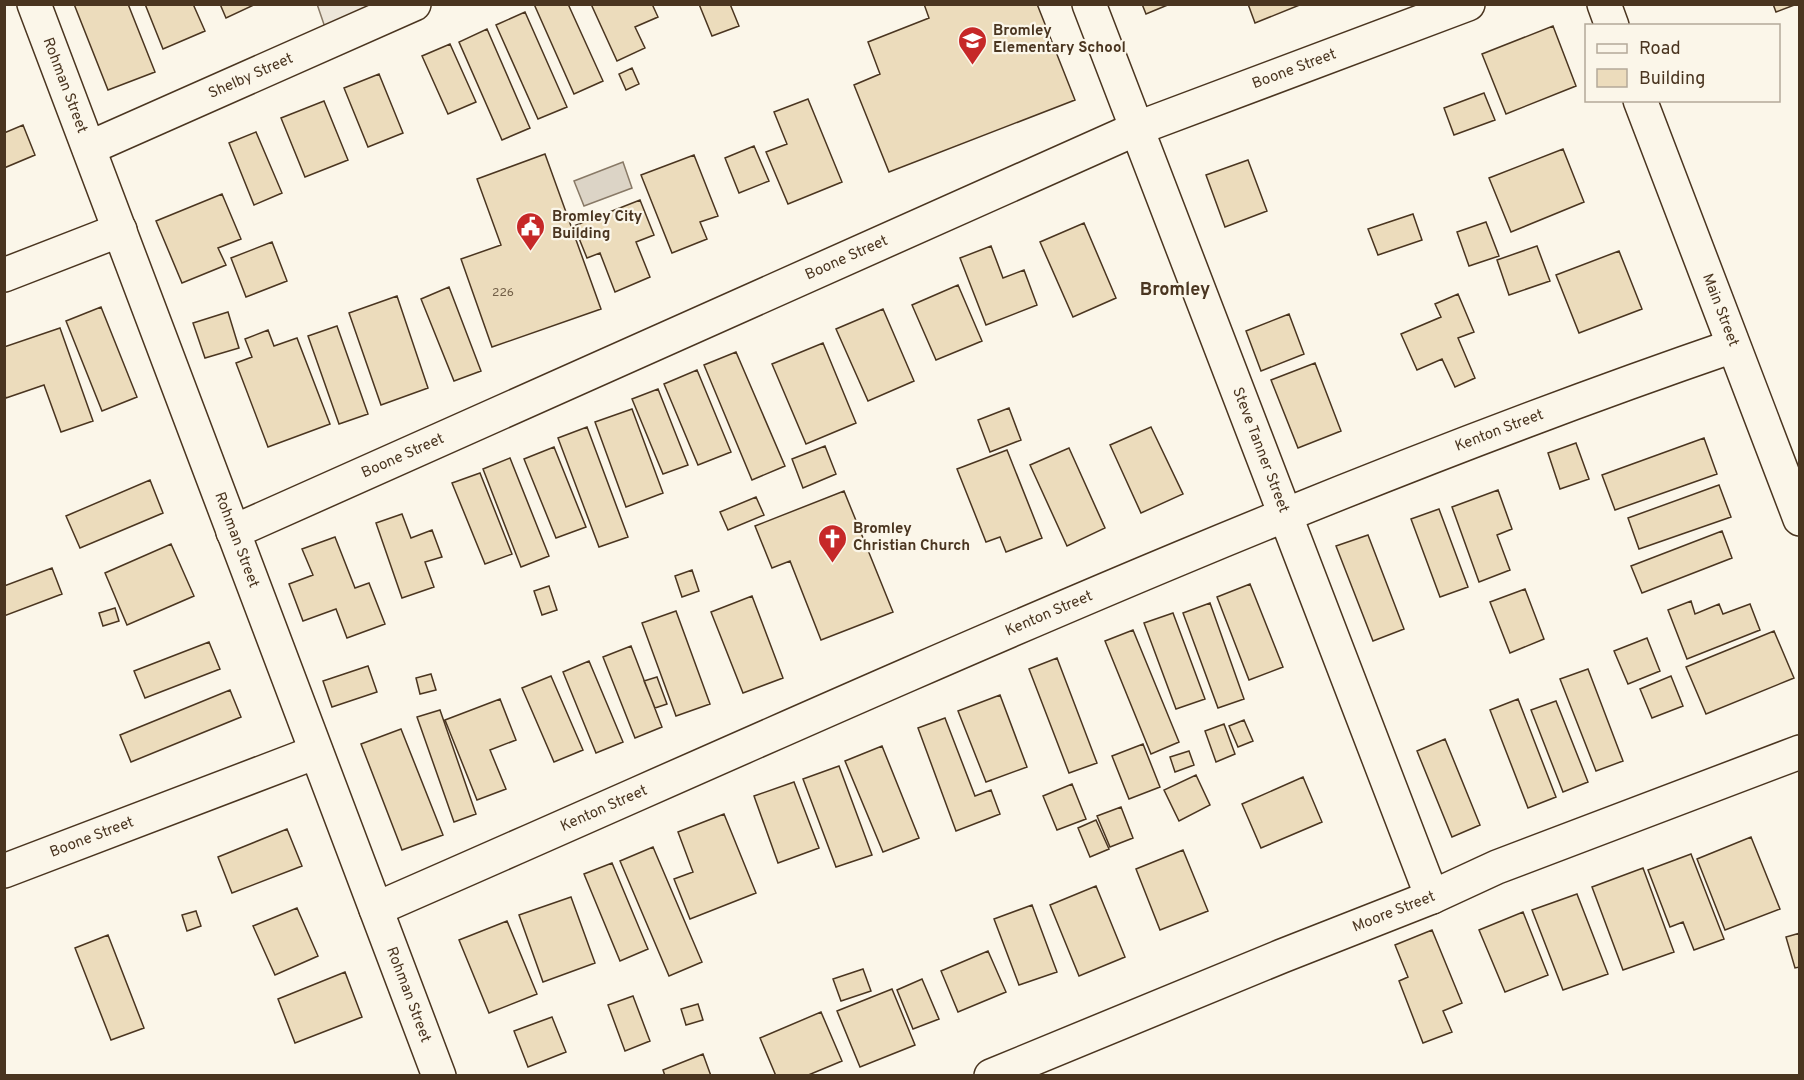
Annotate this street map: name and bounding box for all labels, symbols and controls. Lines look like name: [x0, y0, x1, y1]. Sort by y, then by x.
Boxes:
place label: Bromley Elementary School: [993, 22, 1126, 58]
school or university icon: Bromley Elementary School: [956, 24, 988, 66]
legend: [1585, 24, 1780, 102]
street label: Rohman Street: [38, 35, 91, 136]
text: Road: [1639, 38, 1681, 61]
street label: Boone Street: [1249, 45, 1339, 94]
street label: Shelby Street: [205, 49, 296, 103]
text: Building: [1639, 68, 1705, 91]
place label: Bromley City Building: [552, 208, 643, 244]
public building icon: Bromley City Building: [515, 210, 547, 252]
street label: Boone Street: [802, 231, 891, 285]
street label: Main Street: [1698, 271, 1743, 349]
district label: Bromley: [1140, 279, 1210, 302]
house number: 226: [492, 285, 514, 301]
street label: Steve Tanner Street: [1228, 385, 1293, 516]
street label: Kenton Street: [1452, 405, 1546, 456]
street label: Boone Street: [359, 429, 447, 483]
street label: Rohman Street: [210, 490, 263, 591]
place label: Bromley Christian Church: [853, 520, 970, 556]
church icon: Bromley Christian Church: [816, 522, 848, 564]
street label: Kenton Street: [1003, 587, 1096, 641]
street label: Kenton Street: [557, 781, 650, 836]
street label: Boone Street: [47, 813, 137, 862]
street label: Moore Street: [1350, 887, 1438, 937]
street label: Rohman Street: [382, 944, 435, 1045]

